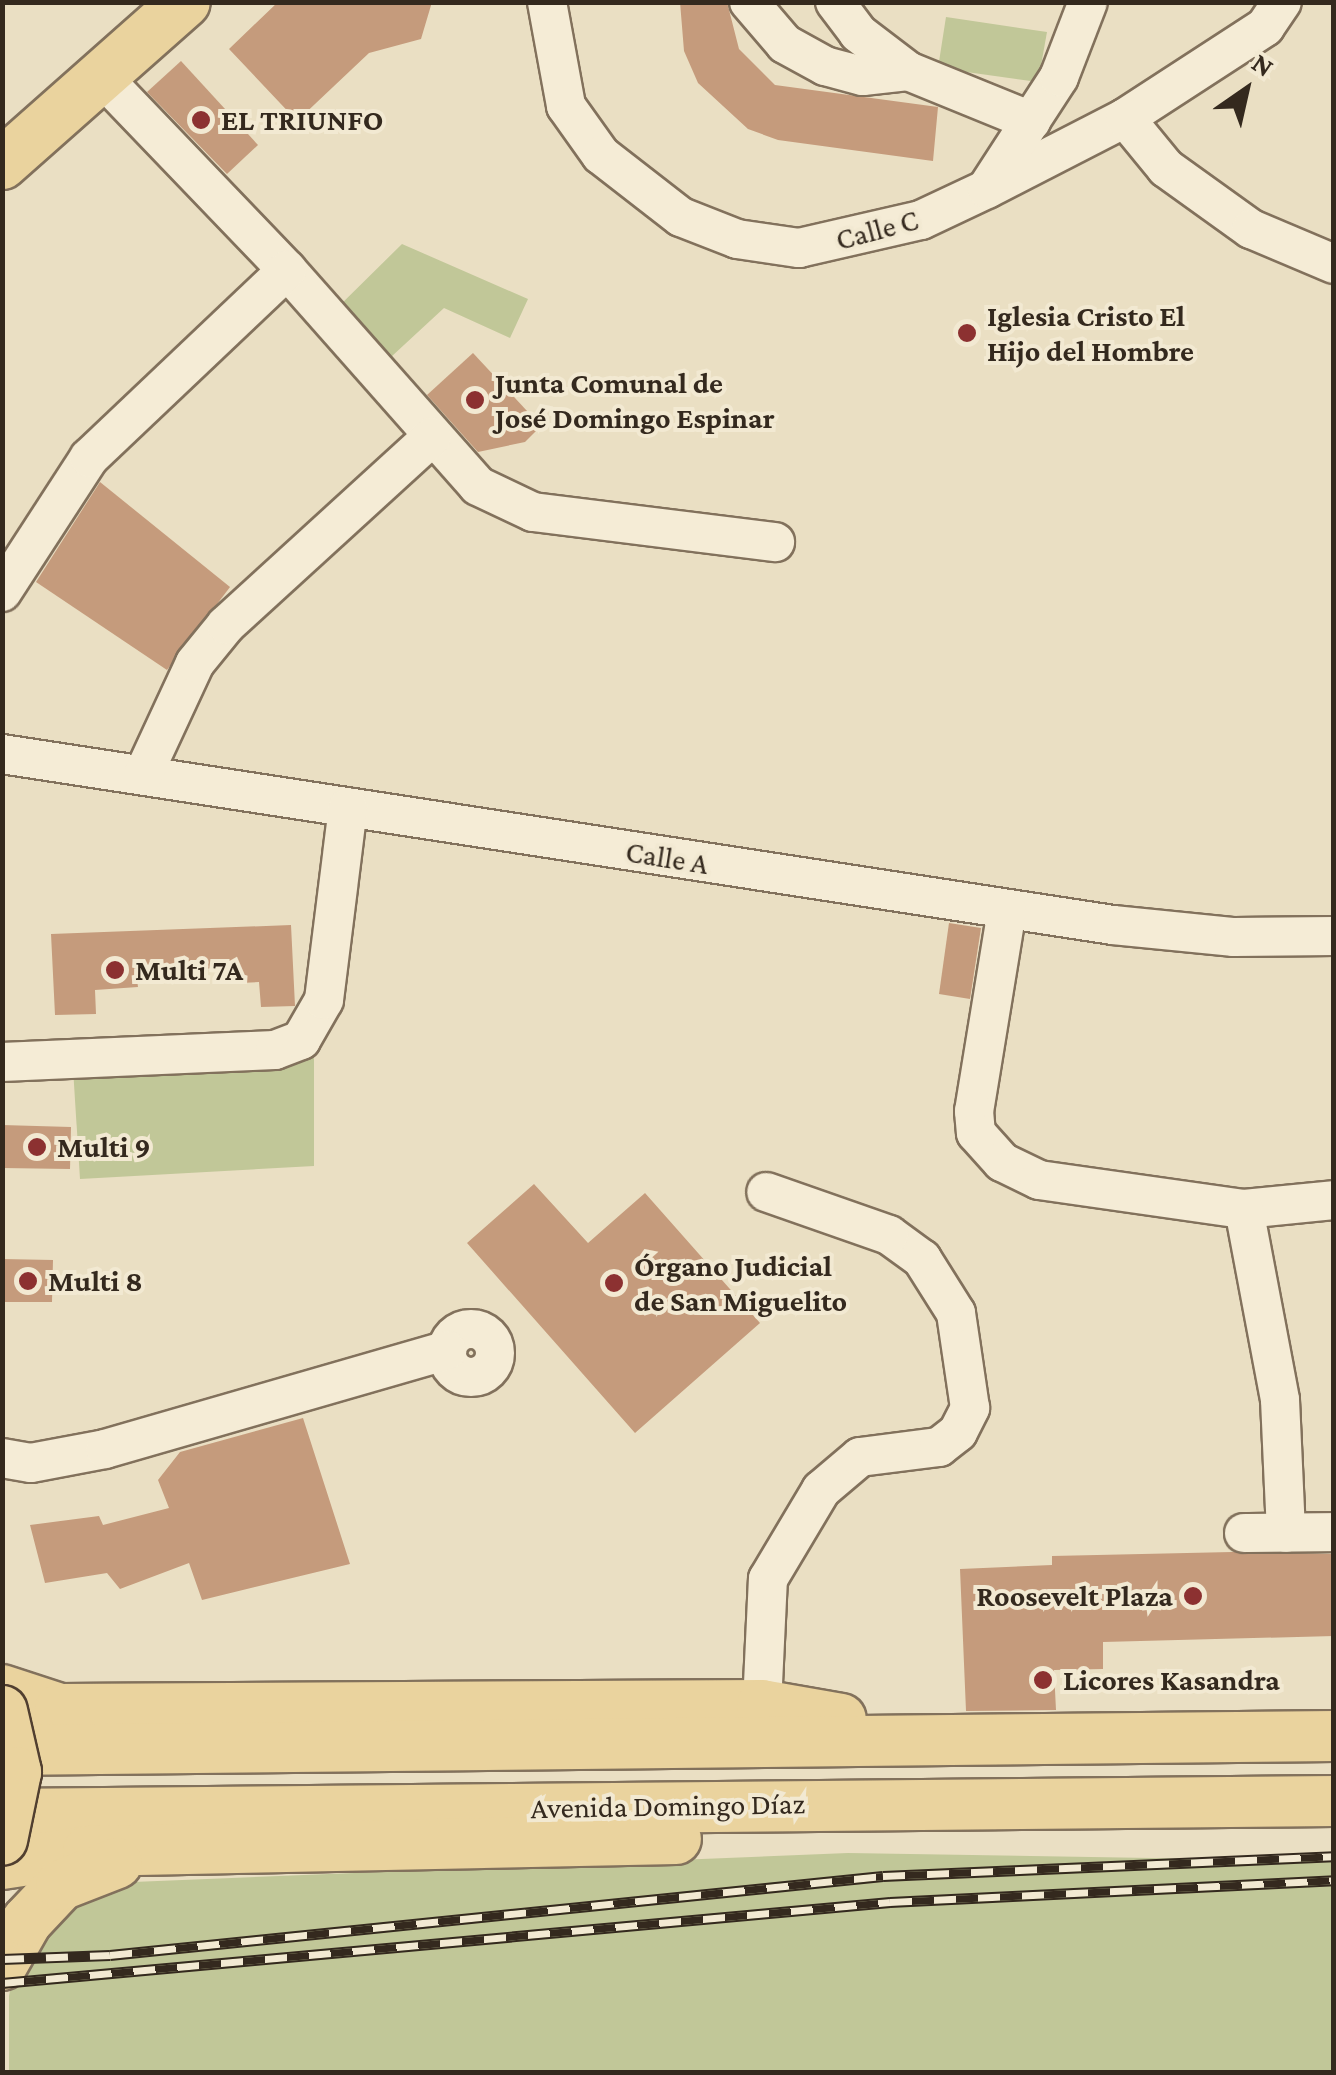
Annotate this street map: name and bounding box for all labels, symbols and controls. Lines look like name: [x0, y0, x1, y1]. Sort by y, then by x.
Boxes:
north arrow: [1196, 40, 1296, 140]
text: N: [1246, 47, 1280, 83]
place label: EL TRIUNFO: [221, 102, 383, 138]
marker: EL TRIUNFO: [190, 109, 212, 131]
street label: Calle C: [832, 202, 922, 258]
place label: Iglesia Cristo El Hijo del Hombre: [987, 298, 1194, 368]
marker: Iglesia Cristo El Hijo del Hombre: [956, 322, 978, 344]
place label: Junta Comunal de José Domingo Espinar: [495, 365, 775, 436]
marker: Junta Comunal de José Domingo Espinar: [464, 389, 486, 411]
street label: Calle A: [623, 834, 711, 882]
place label: Multi 7A: [135, 952, 243, 988]
marker: Multi 7A: [104, 959, 126, 981]
place label: Multi 9: [57, 1129, 151, 1165]
marker: Multi 9: [26, 1136, 48, 1158]
place label: Órgano Judicial de San Miguelito: [634, 1248, 847, 1318]
place label: Multi 8: [48, 1263, 143, 1299]
marker: Multi 8: [17, 1270, 39, 1292]
marker: Órgano Judicial de San Miguelito: [603, 1272, 625, 1294]
place label: Roosevelt Plaza: [976, 1578, 1173, 1614]
marker: Roosevelt Plaza: [1182, 1585, 1204, 1607]
place label: Licores Kasandra: [1063, 1662, 1280, 1698]
marker: Licores Kasandra: [1032, 1669, 1054, 1691]
street label: Avenida Domingo Díaz: [530, 1786, 806, 1826]

